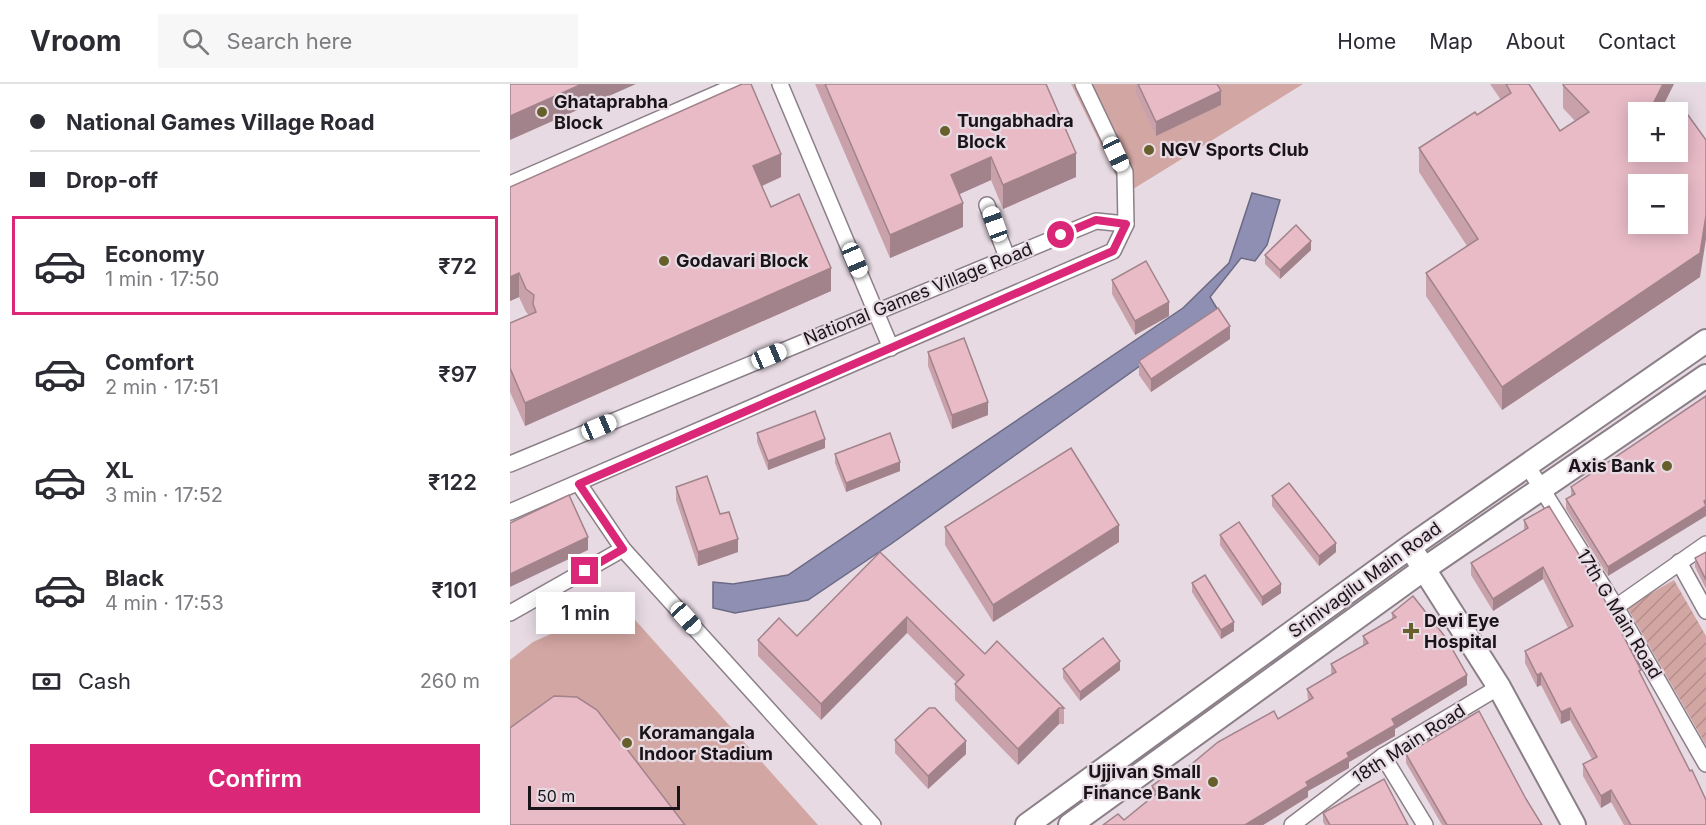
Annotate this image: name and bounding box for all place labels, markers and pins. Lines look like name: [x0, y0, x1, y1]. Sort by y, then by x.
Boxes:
place label: Ghataprabha Block: [554, 91, 668, 133]
marker: Ghataprabha Block: [535, 105, 549, 119]
place label: Tungabhadra Block: [957, 110, 1074, 152]
marker: Tungabhadra Block: [938, 124, 952, 138]
place label: NGV Sports Club: [1161, 139, 1309, 160]
marker: NGV Sports Club: [1142, 143, 1156, 157]
place label: Godavari Block: [676, 250, 809, 271]
marker: Godavari Block: [657, 254, 671, 268]
place label: Axis Bank: [1568, 455, 1656, 476]
marker: Axis Bank: [1660, 459, 1674, 473]
place label: Devi Eye Hospital: [1424, 610, 1500, 652]
marker: Devi Eye Hospital: [1402, 622, 1420, 640]
place label: Koramangala Indoor Stadium: [639, 722, 773, 764]
marker: Koramangala Indoor Stadium: [620, 736, 634, 750]
place label: Ujjivan Small Finance Bank: [1083, 761, 1202, 803]
marker: Ujjivan Small Finance Bank: [1206, 775, 1220, 789]

